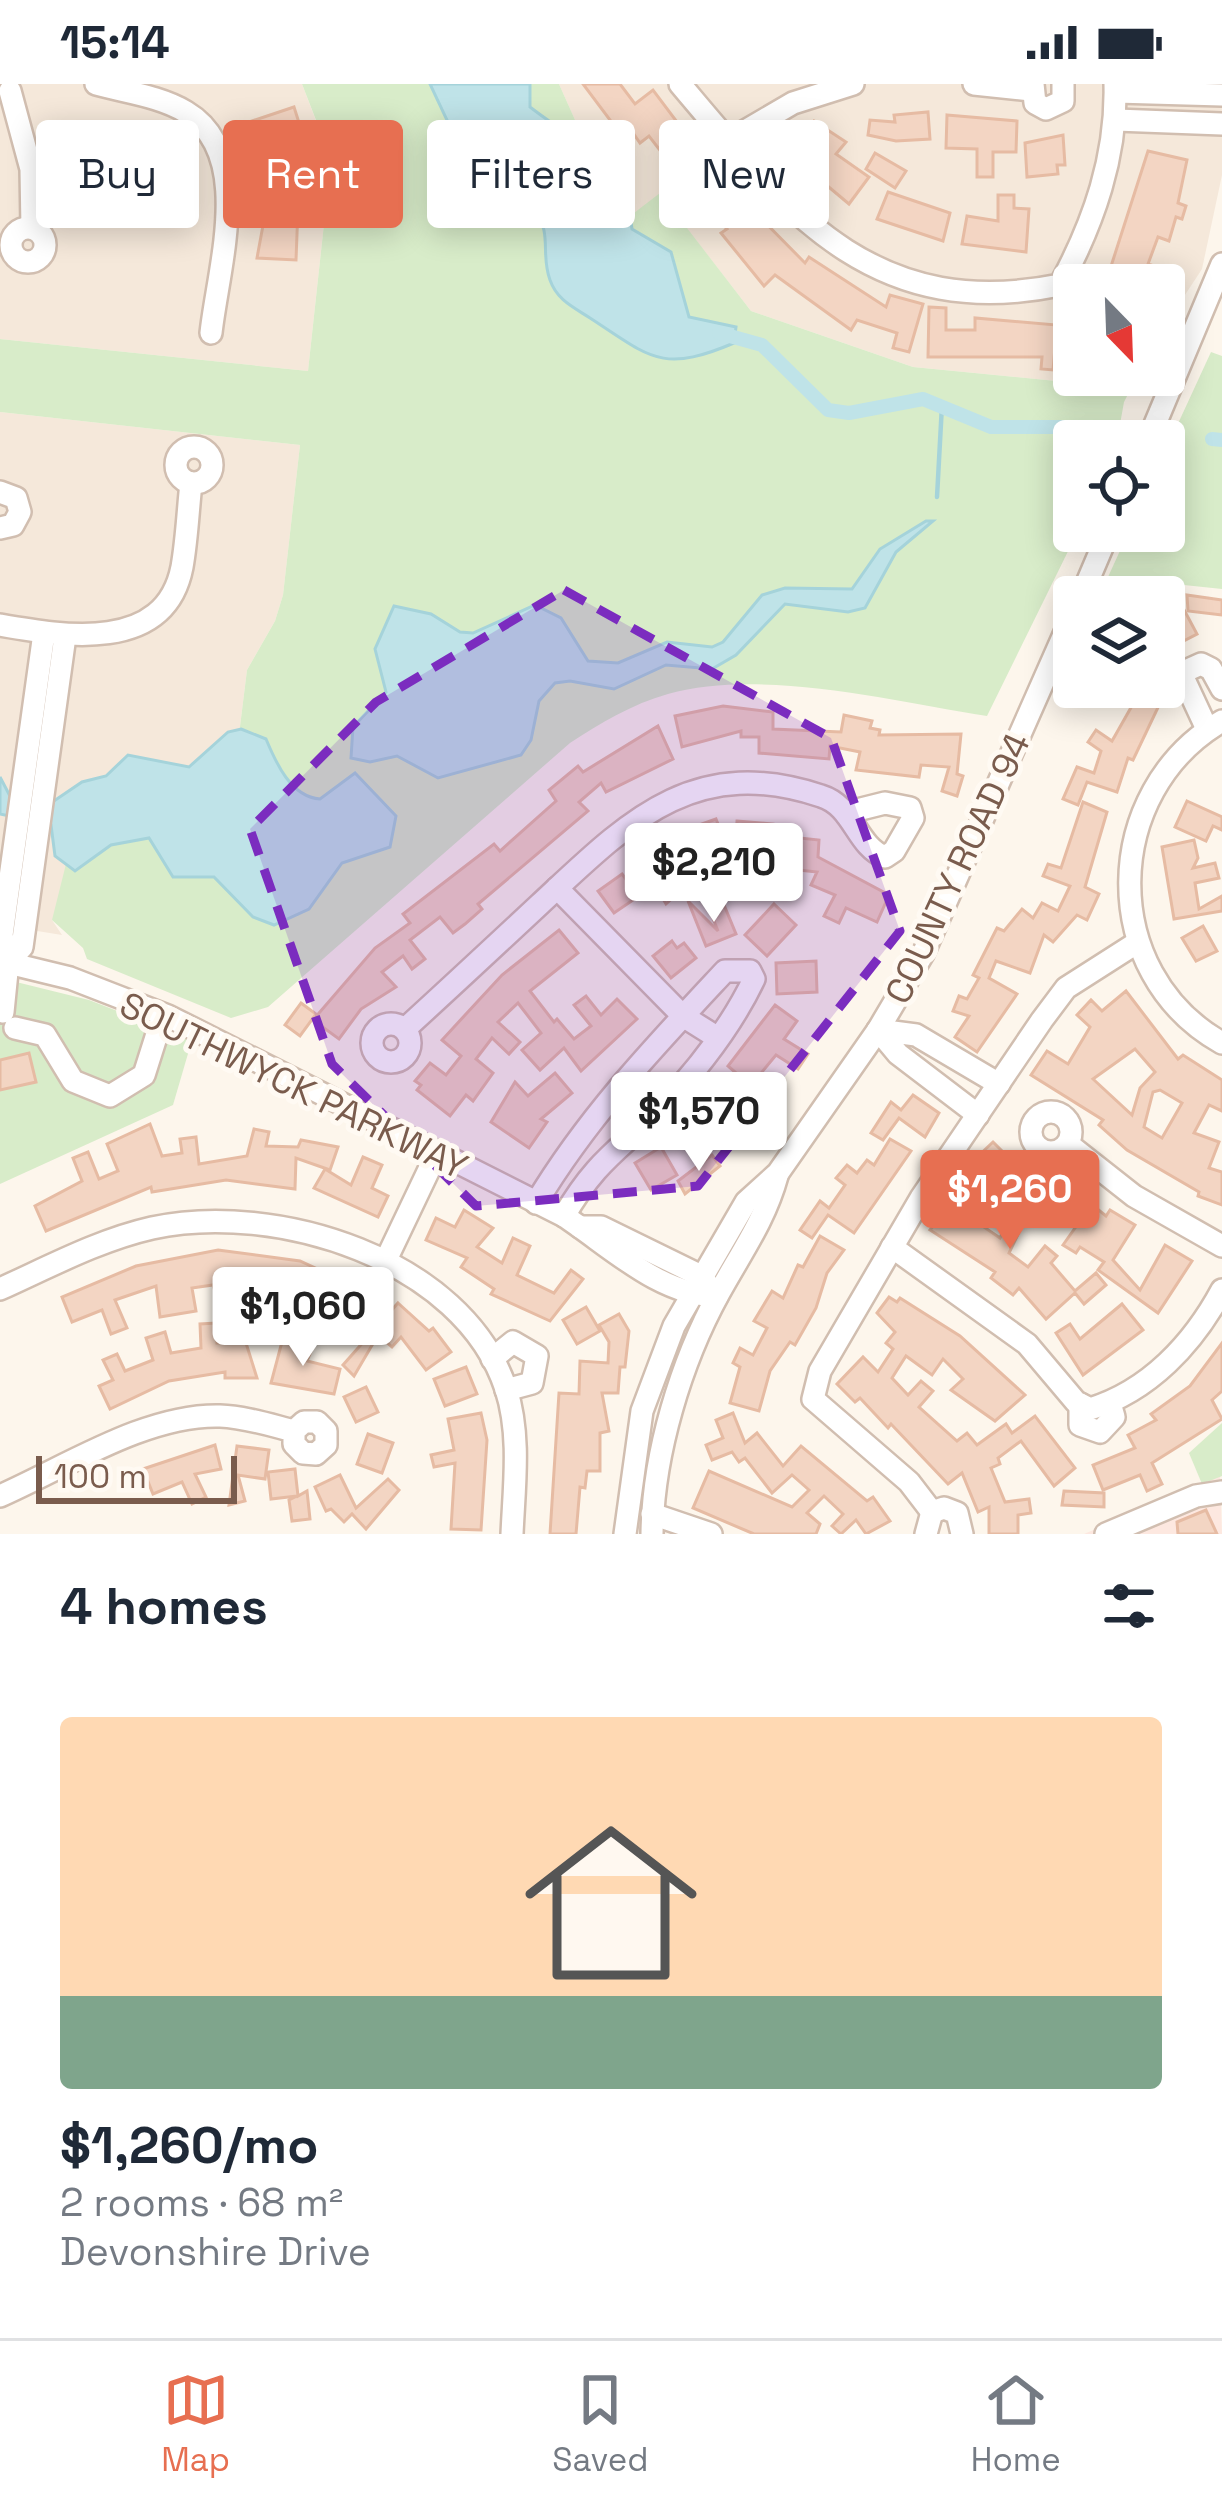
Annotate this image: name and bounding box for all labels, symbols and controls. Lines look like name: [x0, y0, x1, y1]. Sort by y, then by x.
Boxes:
text: 15:14: [60, 14, 170, 71]
chip: Buy: [36, 120, 199, 228]
chip: Rent: [223, 120, 403, 228]
chip: Filters: [427, 120, 635, 228]
chip: New: [659, 120, 829, 228]
north arrow: [1053, 264, 1185, 396]
map controls: [1053, 264, 1185, 708]
button: locate: [1053, 420, 1185, 552]
button: layers: [1053, 576, 1185, 708]
street label: COUNTY ROAD 94: [875, 726, 1041, 1011]
pin: $2,210: [616, 823, 812, 925]
text: $2,210: [652, 837, 776, 886]
street label: SOUTHWYCK PARKWAY: [112, 982, 475, 1190]
pin: $1,570: [601, 1072, 797, 1174]
text: $1,570: [638, 1086, 760, 1135]
pin: $1,260: [912, 1150, 1108, 1252]
text: $1,260: [947, 1164, 1073, 1213]
pin: $1,060: [205, 1267, 401, 1369]
text: $1,060: [240, 1281, 366, 1330]
scale bar: [36, 1450, 237, 1503]
text: 100 m: [54, 1456, 147, 1498]
icon: filters: [1096, 1573, 1162, 1639]
text: 4 homes: [60, 1574, 268, 1639]
icon: home: [503, 1795, 719, 2011]
text: $1,260/mo: [60, 2113, 318, 2178]
text: 2 rooms · 68 m²: [60, 2178, 343, 2227]
text: Devonshire Drive: [60, 2227, 371, 2276]
tab: Map: [161, 2367, 230, 2481]
tab: Saved: [552, 2367, 649, 2481]
tab: Home: [971, 2367, 1061, 2481]

